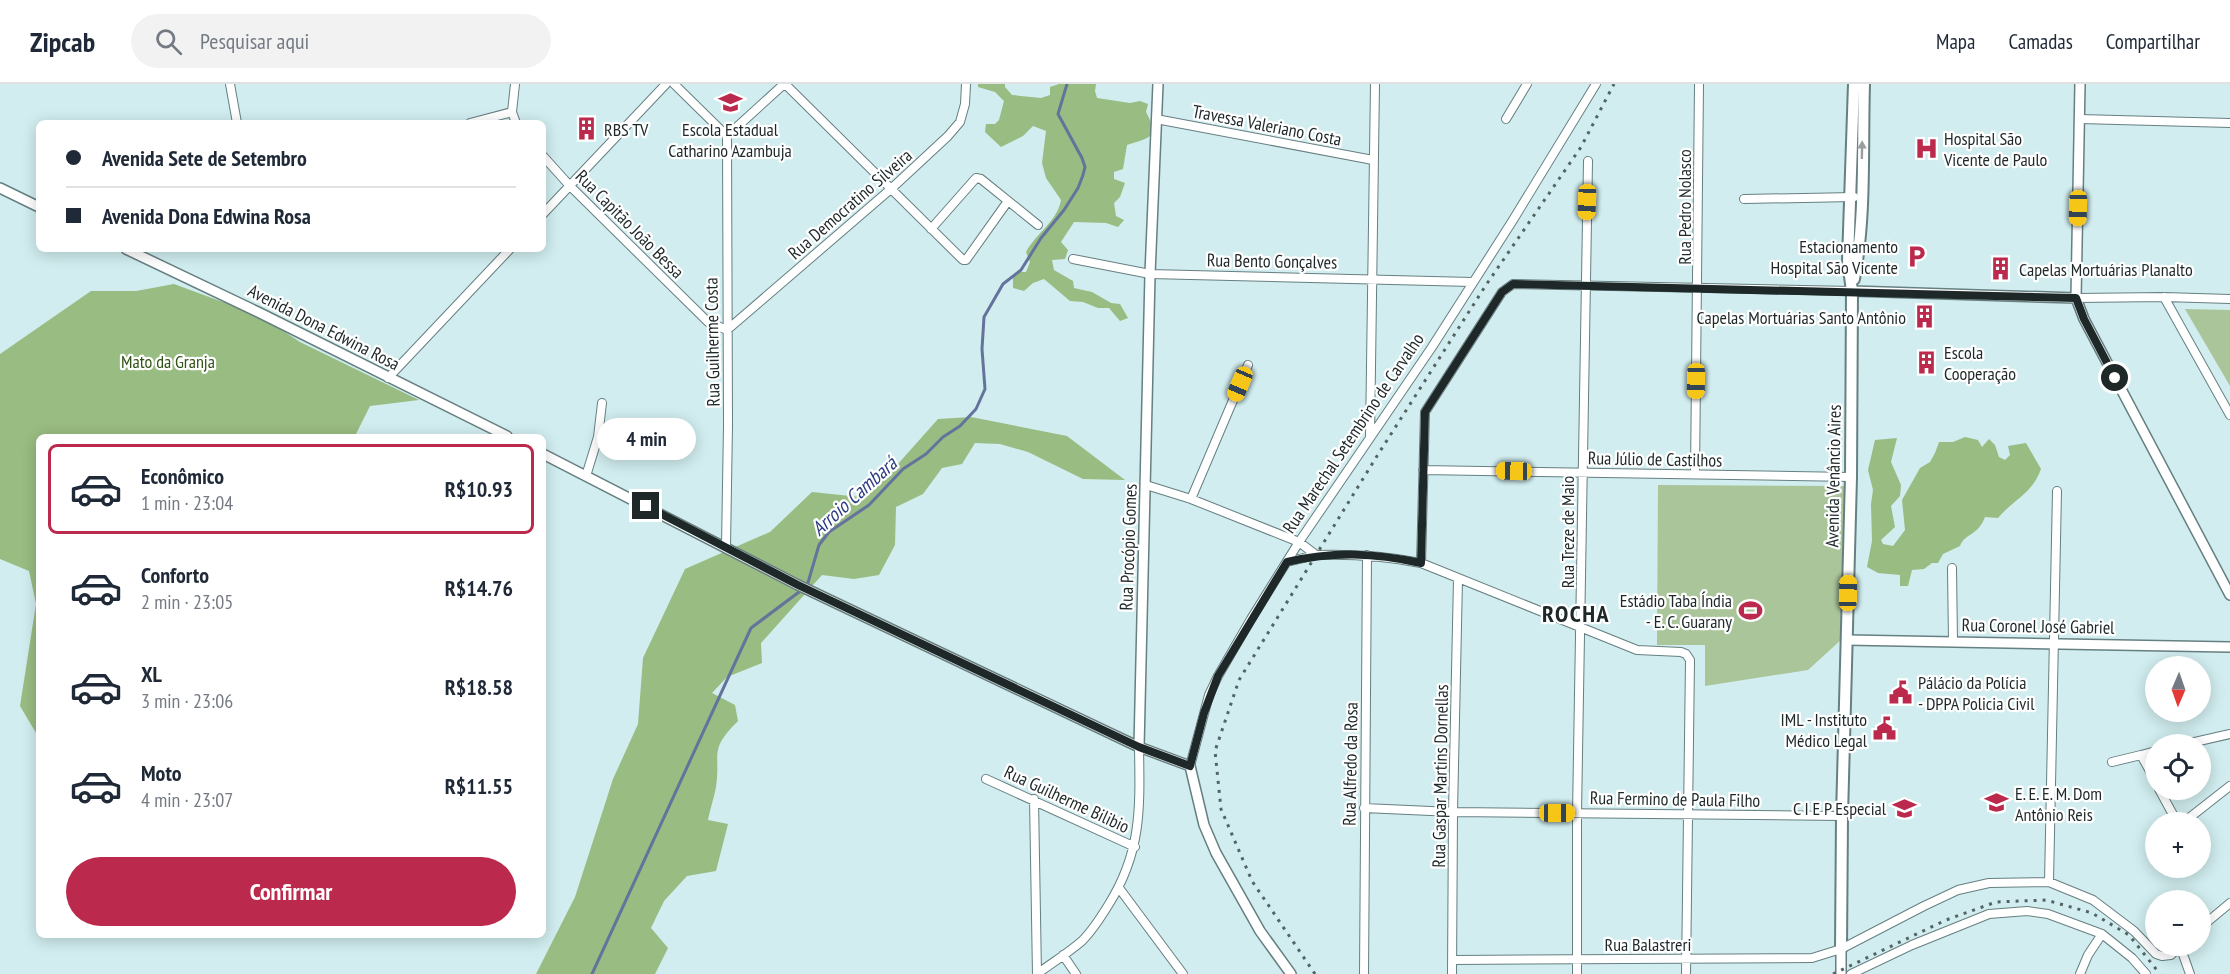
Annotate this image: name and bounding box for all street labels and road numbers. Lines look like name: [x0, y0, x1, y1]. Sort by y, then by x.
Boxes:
street label: Travessa Valeriano Costa: [1190, 99, 1344, 151]
street label: Rua Democratino Silveira: [783, 144, 917, 264]
street label: Rua Pedro Nolasco: [1673, 149, 1696, 265]
street label: Rua Capitão João Bessa: [571, 165, 689, 283]
street label: Rua Bento Gonçalves: [1207, 248, 1337, 274]
street label: Rua Guilherme Costa: [699, 277, 725, 407]
street label: Avenida Dona Edwina Rosa: [244, 279, 404, 375]
street label: Rua Marechal Setembrino de Carvalho: [1277, 328, 1429, 537]
street label: Avenida Venâncio Aires: [1820, 404, 1846, 548]
street label: Rua Júlio de Castilhos: [1588, 446, 1722, 472]
street label: Rua Treze de Maio: [1556, 475, 1579, 588]
street label: Rua Procópio Gomes: [1114, 483, 1142, 611]
street label: Rua Coronel José Gabriel: [1961, 613, 2115, 639]
street label: Rua Gaspar Martins Dornellas: [1427, 684, 1453, 868]
street label: Rua Alfredo da Rosa: [1337, 702, 1363, 826]
street label: Rua Guilherme Bilibio: [1001, 760, 1133, 838]
street label: Rua Fermino de Paula Filho: [1590, 786, 1761, 812]
street label: Rua Balastreri: [1605, 933, 1691, 956]

